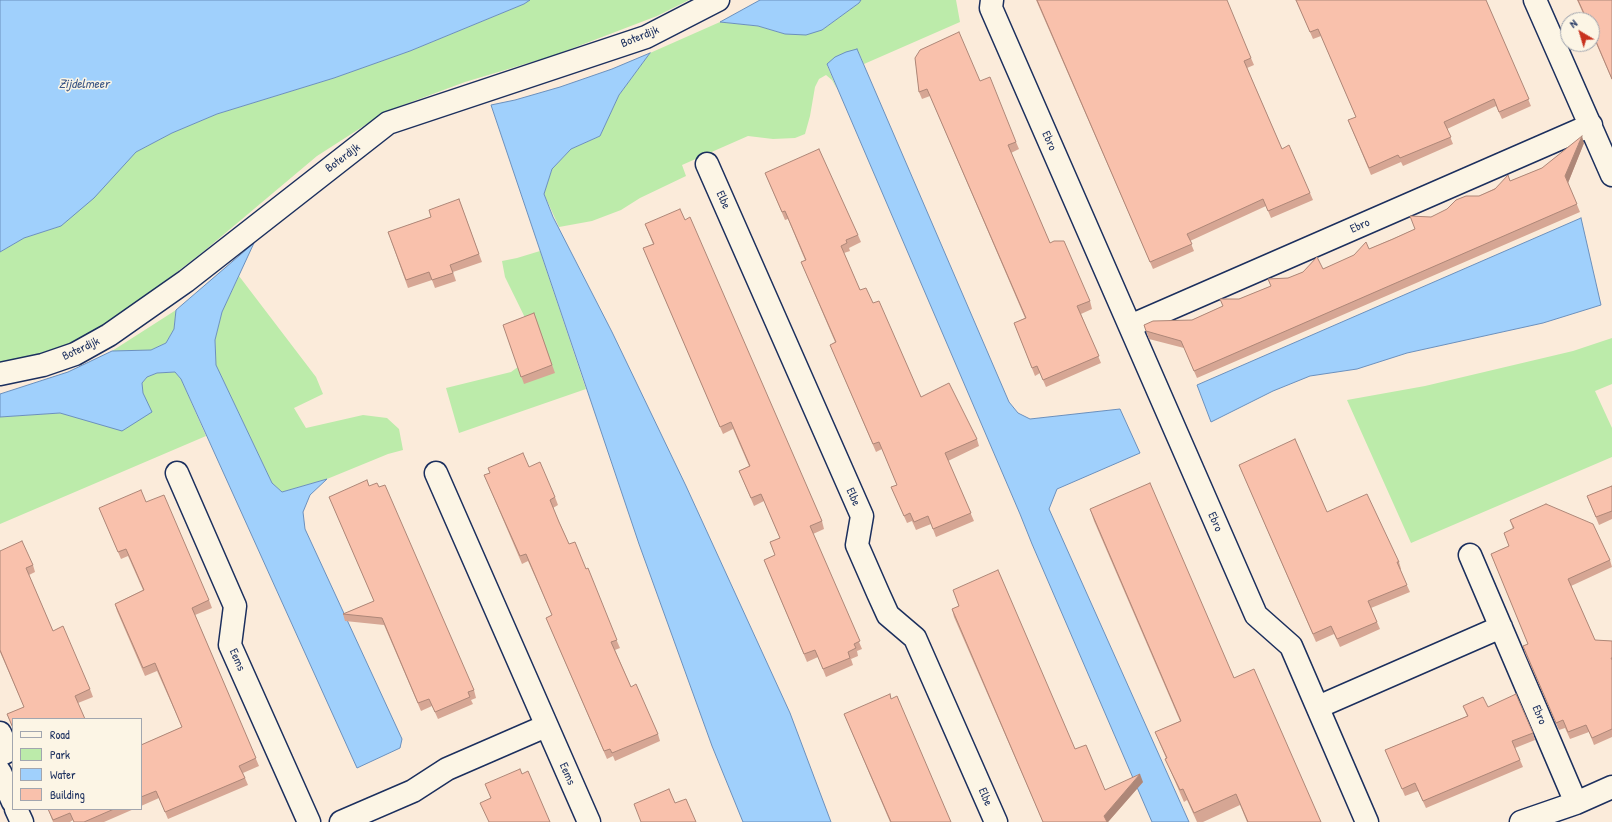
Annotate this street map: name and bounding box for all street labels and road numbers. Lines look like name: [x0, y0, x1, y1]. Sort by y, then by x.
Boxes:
street label: Boterdijk: [619, 23, 661, 51]
street label: Ebro: [1038, 129, 1060, 153]
street label: Boterdijk: [323, 140, 363, 176]
street label: Elbe: [713, 189, 733, 211]
street label: Ebro: [1348, 215, 1372, 237]
street label: Boterdijk: [60, 334, 102, 364]
street label: Elbe: [843, 486, 863, 508]
street label: Ebro: [1204, 510, 1226, 534]
street label: Eems: [226, 647, 248, 673]
street label: Ebro: [1529, 703, 1549, 727]
street label: Eems: [556, 761, 578, 787]
street label: Elbe: [975, 786, 995, 808]

